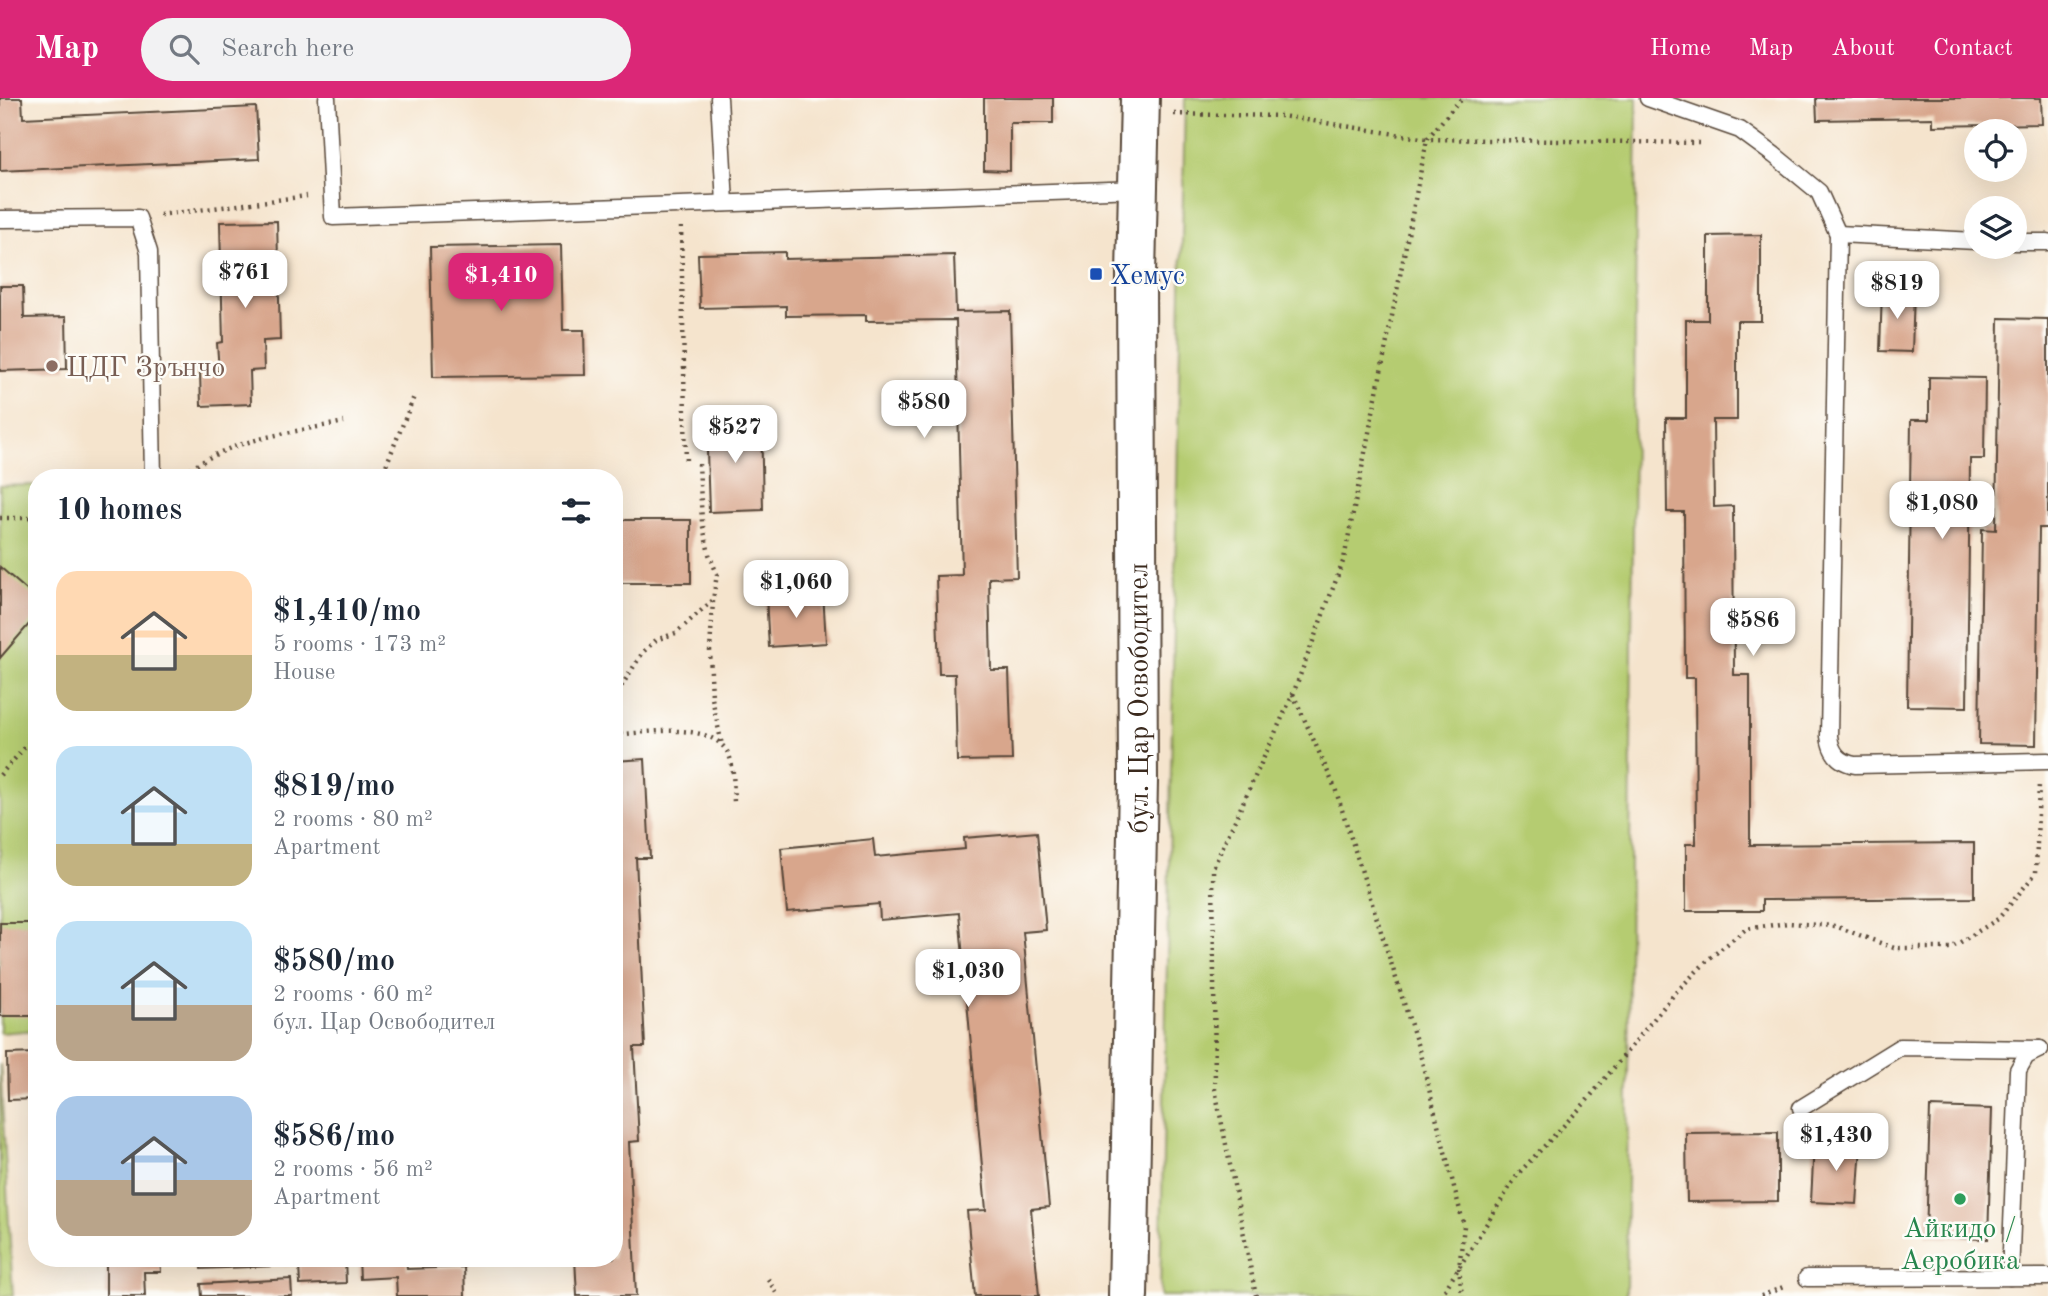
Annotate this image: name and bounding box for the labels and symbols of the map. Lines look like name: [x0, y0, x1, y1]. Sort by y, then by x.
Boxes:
pin: $761: [204, 250, 286, 310]
pin: $1,410: [444, 254, 558, 313]
pin: $819: [1856, 262, 1938, 321]
place label: Хемус: [1110, 263, 1185, 291]
marker: Хемус: [1088, 266, 1104, 282]
place label: ЦДГ Зрънчо: [66, 355, 225, 383]
marker: ЦДГ Зрънчо: [44, 358, 60, 374]
pin: $580: [883, 380, 965, 440]
pin: $527: [694, 406, 776, 465]
pin: $1,080: [1885, 482, 1999, 541]
pin: $1,060: [739, 560, 853, 620]
street label: бул. Цар Освободител: [1126, 563, 1155, 834]
pin: $586: [1712, 598, 1794, 658]
pin: $1,030: [911, 950, 1025, 1009]
pin: $1,430: [1779, 1114, 1893, 1173]
marker: Айкидо / Аеробика: [1952, 1191, 1968, 1207]
place label: Айкидо / Аеробика: [1900, 1216, 2020, 1276]

